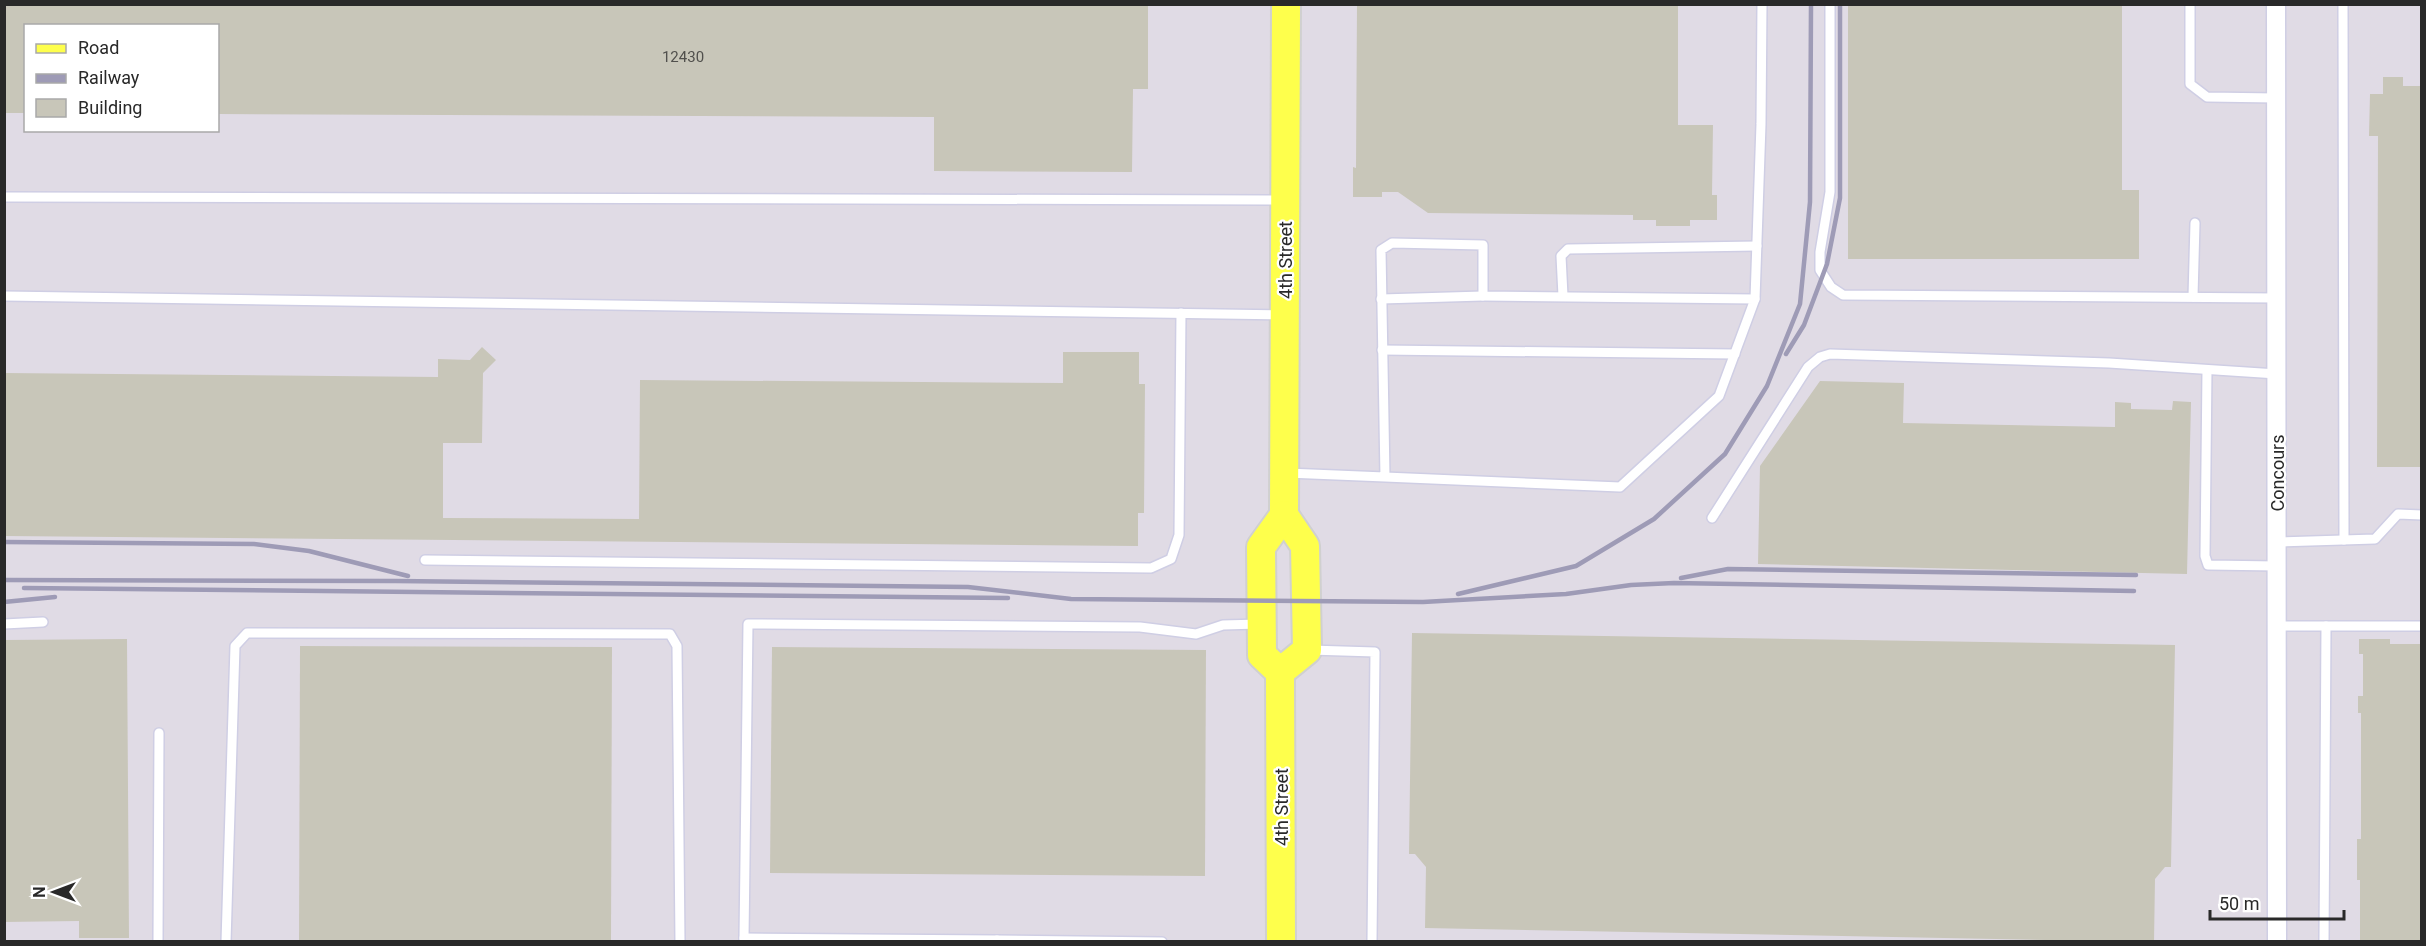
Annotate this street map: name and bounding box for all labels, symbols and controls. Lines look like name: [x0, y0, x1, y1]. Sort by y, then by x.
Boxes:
legend: [24, 24, 219, 132]
text: Road: [78, 37, 119, 58]
house number: 12430: [662, 48, 704, 66]
text: Railway: [78, 67, 140, 88]
text: Building: [78, 97, 142, 118]
street label: 4th Street: [1275, 221, 1296, 299]
street label: Concours: [2267, 435, 2288, 511]
street label: 4th Street: [1271, 768, 1292, 846]
north arrow: [24, 862, 84, 922]
scale bar: [2210, 883, 2344, 921]
text: N: [30, 886, 49, 898]
text: 50 m: [2219, 893, 2259, 914]

